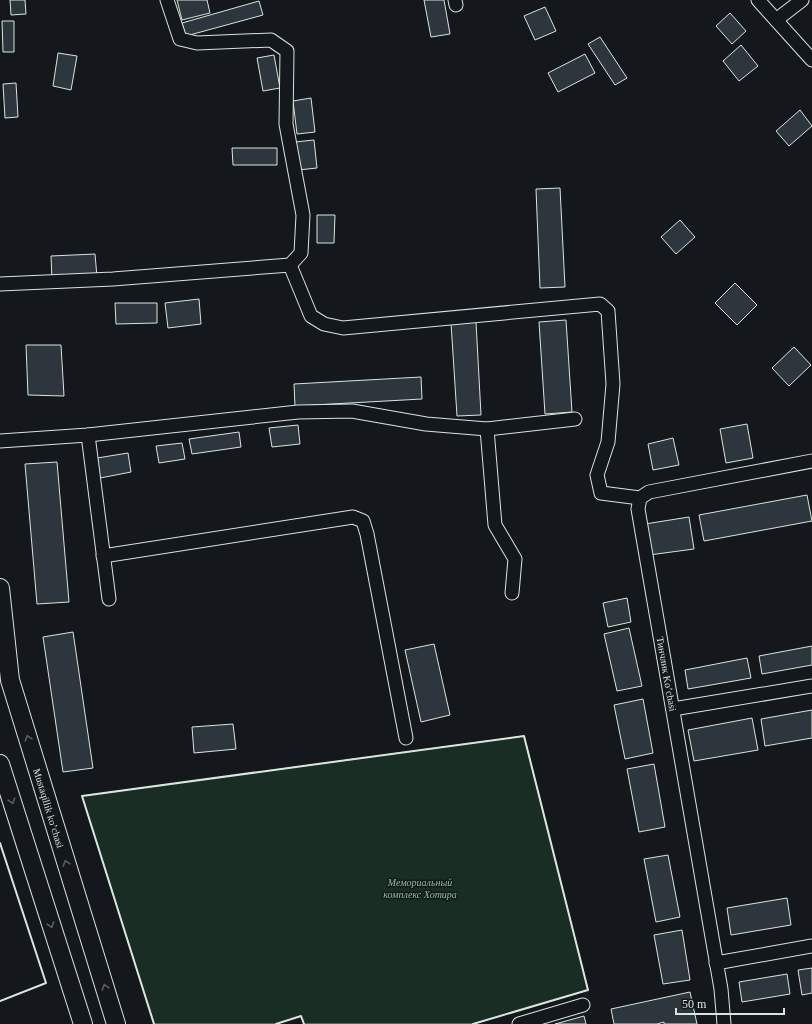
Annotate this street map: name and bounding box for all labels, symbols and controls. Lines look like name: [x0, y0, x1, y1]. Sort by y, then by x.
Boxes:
street label: Тинчлик Ko’chasi: [655, 636, 679, 712]
one-way arrow: [24, 735, 33, 742]
street label: Mustaqillik ko’chasi: [31, 767, 66, 849]
one-way arrow: [7, 797, 16, 804]
one-way arrow: [62, 859, 71, 866]
park label: Мемориальный комплекс Хотира: [383, 877, 457, 900]
one-way arrow: [47, 921, 55, 928]
one-way arrow: [101, 983, 110, 990]
scale bar: [676, 990, 784, 1016]
text: 50 m: [682, 997, 707, 1011]

